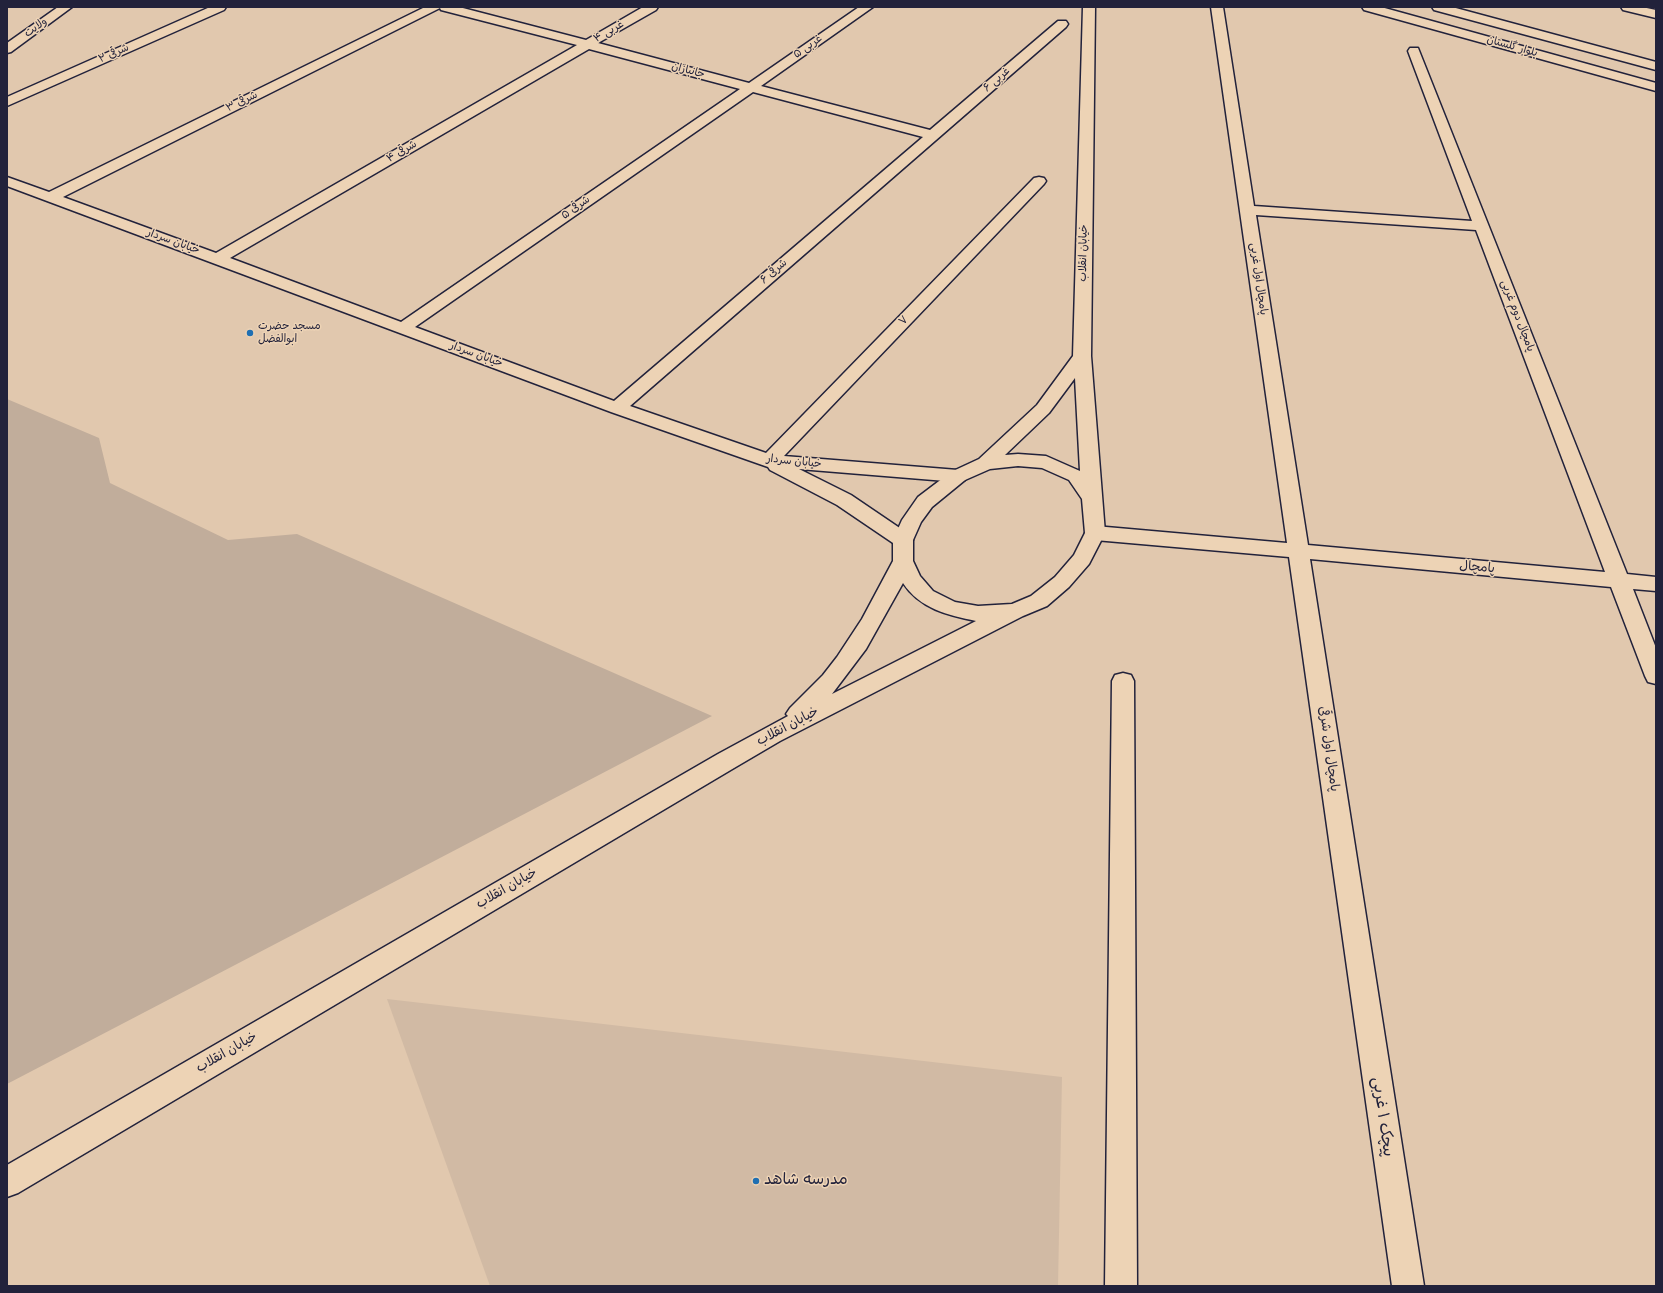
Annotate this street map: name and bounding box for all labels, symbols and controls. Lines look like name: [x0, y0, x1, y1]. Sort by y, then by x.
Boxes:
street label: ولایت: [22, 15, 50, 41]
street label: ۴ غربی: [591, 18, 627, 46]
street label: ۵ غربی: [791, 32, 825, 62]
street label: بلوار گلستان: [1485, 33, 1539, 61]
street label: ۲ شرقی: [97, 41, 131, 67]
street label: جانبازان: [670, 60, 706, 82]
street label: ۶ غربی: [981, 65, 1013, 95]
street label: ۳ شرقی: [224, 89, 260, 115]
street label: ۴ شرقی: [384, 138, 420, 166]
street label: ۵ شرقی: [559, 193, 593, 223]
street label: خیابان انقلاب: [1077, 224, 1091, 282]
street label: خیابان سردار: [145, 226, 201, 258]
street label: پامچال اول غربی: [1246, 242, 1270, 316]
street label: ۶ شرقی: [758, 257, 790, 287]
street label: پامچال دوم غربی: [1497, 278, 1537, 354]
street label: ۷: [897, 314, 911, 328]
place label: مسجد حضرت ابوالفضل: [258, 320, 321, 346]
marker: مسجد حضرت ابوالفضل: [245, 328, 255, 338]
street label: خیابان سردار: [448, 339, 504, 371]
street label: خیابان سردار: [766, 453, 822, 471]
street label: پامچال: [1459, 559, 1495, 577]
street label: خیابان انقلاب: [754, 704, 822, 750]
street label: پامچال اول شرقی: [1314, 705, 1342, 793]
street label: خیابان انقلاب: [474, 865, 540, 913]
street label: خیابان انقلاب: [194, 1029, 260, 1077]
street label: پیچک ۱ غربی: [1367, 1076, 1397, 1158]
place label: مدرسه شاهد: [764, 1171, 848, 1191]
marker: مدرسه شاهد: [751, 1176, 761, 1186]

